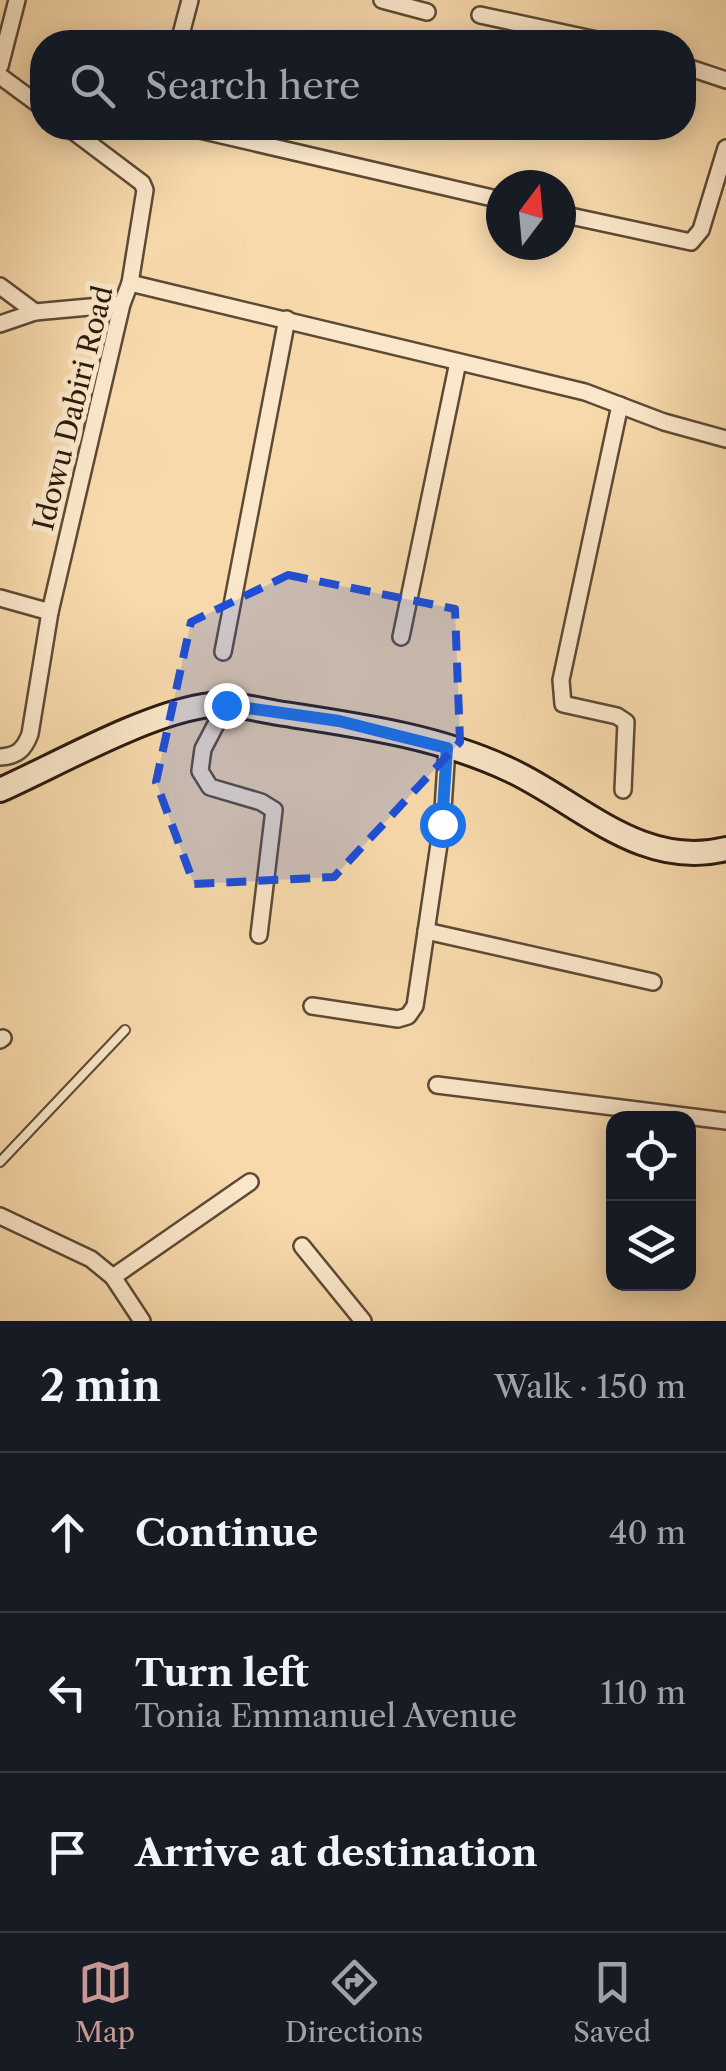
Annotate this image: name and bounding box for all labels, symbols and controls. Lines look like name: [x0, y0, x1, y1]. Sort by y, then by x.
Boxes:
search box: [30, 30, 696, 140]
icon: search: [65, 58, 120, 113]
text: Search here: [145, 62, 360, 109]
north arrow: [486, 170, 576, 260]
street label: Idowu Dabiri Road: [26, 282, 120, 534]
route end: [204, 683, 250, 729]
route start: [420, 802, 466, 848]
map controls: [606, 1111, 696, 1291]
button: locate: [606, 1111, 696, 1201]
button: layers: [606, 1201, 696, 1291]
text: 2 min: [40, 1360, 161, 1412]
text: Walk · 150 m: [494, 1367, 686, 1406]
icon: ahead: [40, 1505, 95, 1560]
text: Continue: [135, 1509, 318, 1556]
text: 40 m: [609, 1513, 686, 1552]
text: Turn left: [135, 1649, 309, 1696]
icon: left: [40, 1665, 95, 1720]
text: 110 m: [600, 1673, 686, 1712]
text: Tonia Emmanuel Avenue: [135, 1696, 517, 1735]
icon: arrive: [40, 1825, 95, 1880]
text: Arrive at destination: [135, 1829, 538, 1876]
tab: Map: [75, 1955, 135, 2049]
tab: Directions: [285, 1955, 423, 2049]
tab: Saved: [573, 1955, 651, 2049]

